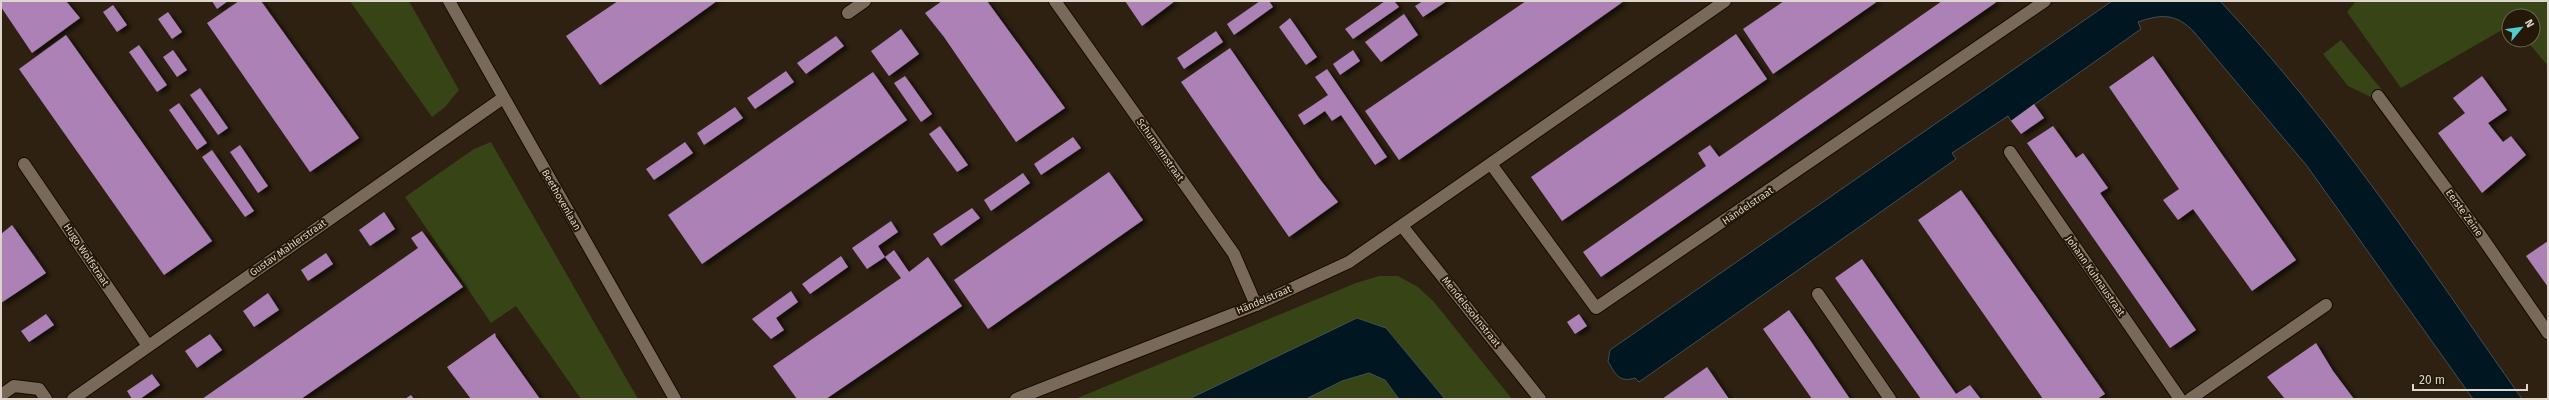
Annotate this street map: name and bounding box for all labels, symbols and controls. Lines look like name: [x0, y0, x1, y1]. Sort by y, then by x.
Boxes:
north arrow: [2501, 8, 2541, 48]
text: N: [2522, 17, 2537, 30]
street label: Schumannstraat: [1134, 116, 1186, 184]
street label: Beethovenlaan: [539, 168, 583, 232]
street label: Händelstraat: [1720, 184, 1776, 227]
street label: Eerste Zeine: [2443, 187, 2485, 239]
street label: Gustav Mahlerstraat: [247, 217, 329, 279]
street label: Hugo Wolfstraat: [61, 222, 111, 289]
street label: Johann Kuhnaustraat: [2063, 233, 2127, 319]
street label: Mendelssohnstraat: [1439, 275, 1503, 350]
street label: Händelstraat: [1235, 283, 1294, 317]
scale bar: [2413, 366, 2527, 392]
text: 20 m: [2419, 373, 2445, 387]

